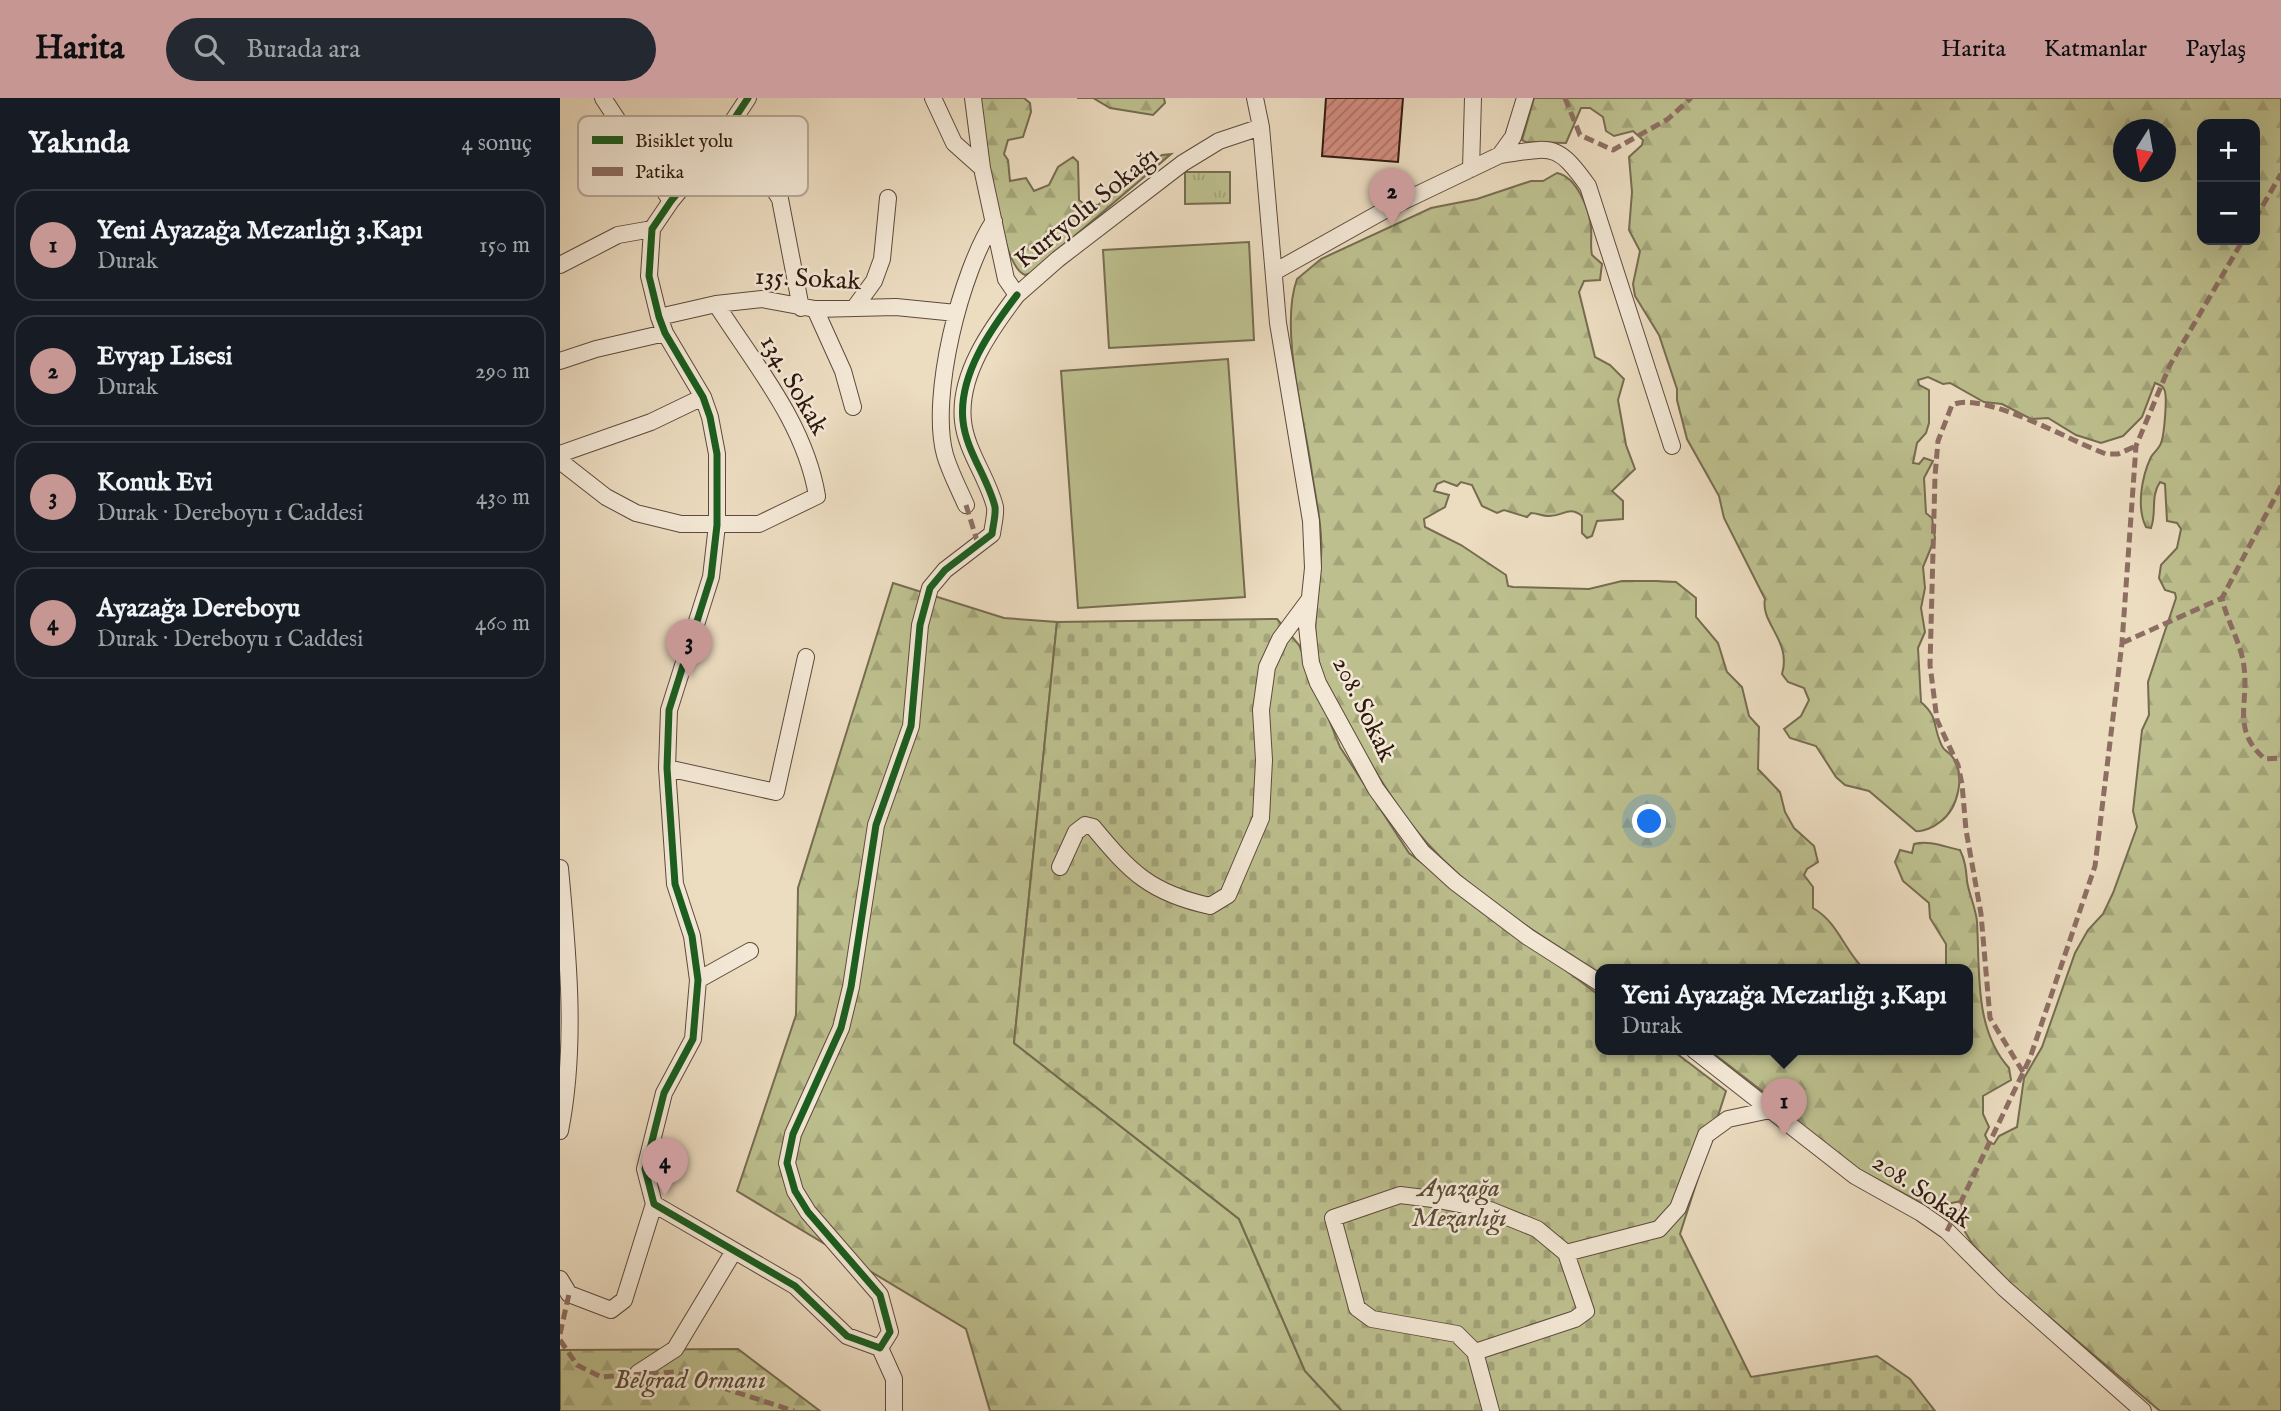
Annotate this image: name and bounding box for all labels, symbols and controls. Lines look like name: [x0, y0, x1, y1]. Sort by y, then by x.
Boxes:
search box: [166, 18, 656, 81]
text: Harita: [35, 28, 124, 70]
icon: search: [190, 30, 228, 68]
text: Burada ara: [246, 33, 360, 66]
text: Harita: [1941, 34, 2006, 65]
text: Katmanlar: [2044, 34, 2147, 65]
text: Paylaş: [2185, 34, 2246, 65]
legend: [578, 116, 808, 196]
north arrow: [2113, 119, 2176, 182]
map controls: [2197, 119, 2260, 245]
button: +: [2197, 119, 2260, 182]
text: Yakında: [28, 125, 130, 163]
text: 4 sonuç: [461, 129, 532, 158]
text: Bisiklet yolu: [635, 130, 733, 154]
street label: Kurtyolu Sokağı: [1008, 140, 1166, 276]
text: Patika: [635, 161, 685, 185]
pin: 2: [1369, 168, 1415, 226]
button: −: [2197, 182, 2260, 245]
text: Yeni Ayazağa Mezarlığı 3.Kapı: [97, 214, 423, 247]
text: 1: [49, 231, 57, 260]
text: 150 m: [479, 231, 530, 260]
text: Durak: [97, 247, 158, 276]
street label: 135. Sokak: [754, 260, 863, 298]
street label: 134. Sokak: [752, 329, 836, 442]
text: Evyap Lisesi: [97, 340, 233, 373]
text: 2: [48, 357, 58, 386]
text: 290 m: [475, 357, 530, 386]
text: Durak: [97, 373, 158, 402]
text: Konuk Evi: [97, 466, 213, 499]
text: 3: [49, 483, 57, 512]
text: 430 m: [476, 483, 530, 512]
text: Durak · Dereboyu 1 Caddesi: [97, 499, 363, 528]
text: Ayazağa Dereboyu: [97, 592, 300, 625]
text: 4: [47, 609, 59, 638]
text: 460 m: [475, 609, 530, 638]
pin: 3: [666, 619, 712, 677]
text: Durak · Dereboyu 1 Caddesi: [97, 625, 363, 654]
street label: 208. Sokak: [1324, 651, 1404, 768]
your location: [1632, 804, 1666, 838]
popup: [1595, 964, 1973, 1055]
text: Yeni Ayazağa Mezarlığı 3.Kapı: [1621, 979, 1947, 1012]
text: Durak: [1621, 1012, 1682, 1041]
pin: 1: [1761, 1078, 1807, 1136]
pin: 4: [642, 1138, 688, 1196]
street label: 208. Sokak: [1866, 1146, 1979, 1237]
park label: Ayazağa Mezarlığı: [1411, 1172, 1507, 1236]
park label: Belgrad Ormanı: [614, 1364, 766, 1398]

